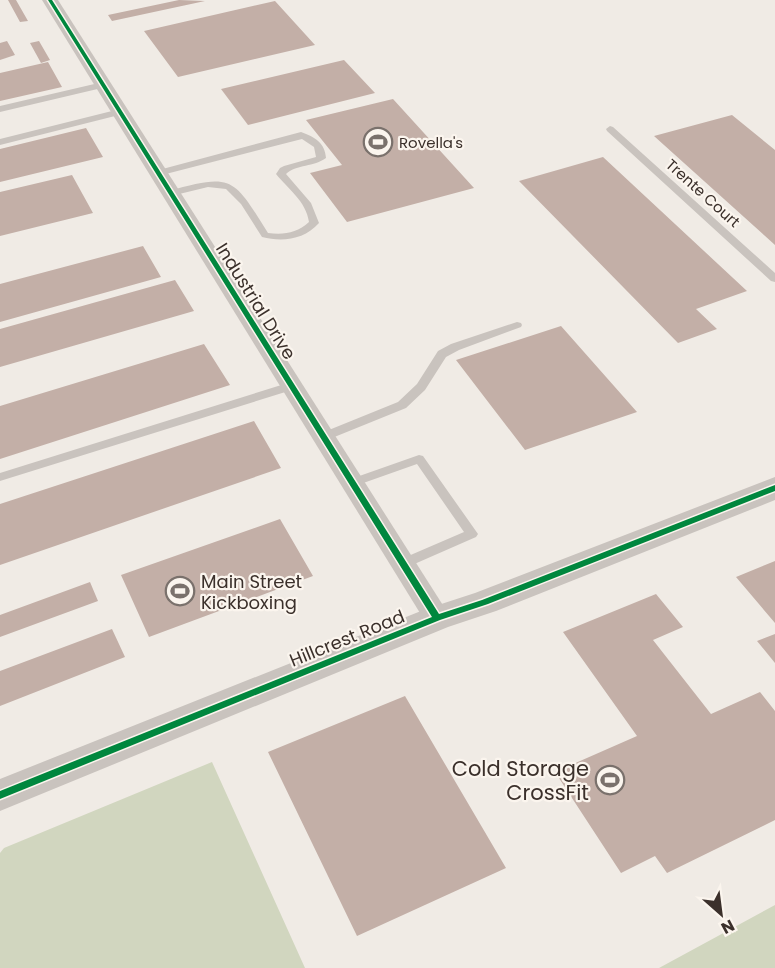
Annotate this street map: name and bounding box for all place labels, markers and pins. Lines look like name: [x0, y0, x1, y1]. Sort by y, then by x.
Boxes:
sports icon: Rovella's: [362, 126, 394, 158]
place label: Rovella's: [399, 132, 463, 153]
place label: Main Street Kickboxing: [201, 569, 302, 615]
sports icon: Main Street Kickboxing: [164, 575, 196, 607]
place label: Cold Storage CrossFit: [452, 754, 589, 807]
sports icon: Cold Storage CrossFit: [594, 764, 626, 796]

